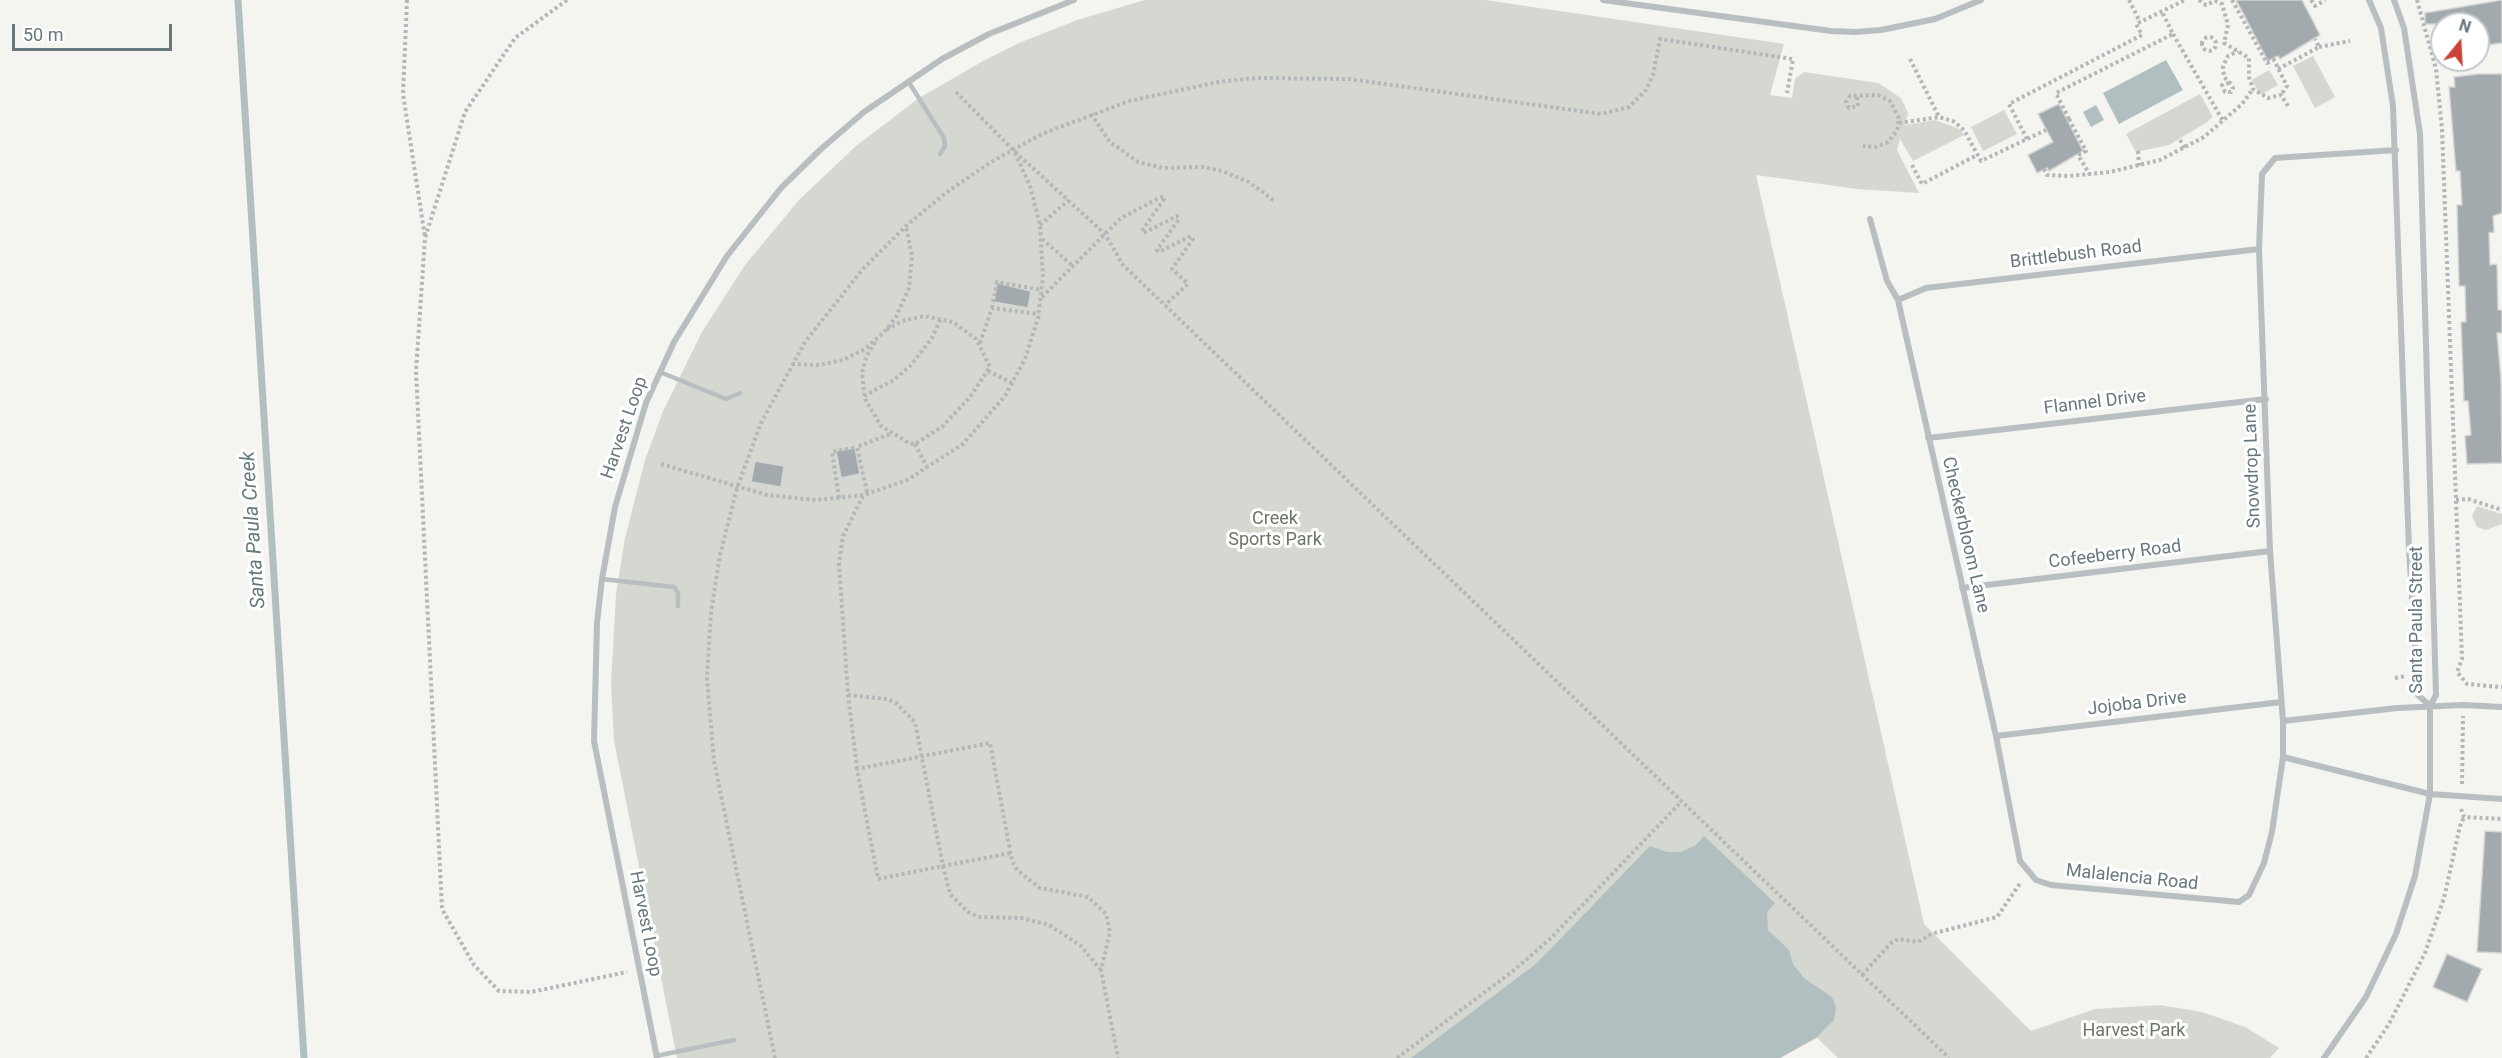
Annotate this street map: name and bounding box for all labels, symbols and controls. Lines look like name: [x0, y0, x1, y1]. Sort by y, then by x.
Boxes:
scale bar: [15, 12, 176, 50]
north arrow: [2430, 12, 2490, 72]
text: N: [2457, 16, 2473, 37]
text: 50 m: [23, 24, 63, 45]
street label: Brittlebush Road: [2009, 236, 2143, 274]
street label: Harvest Loop: [597, 374, 653, 482]
street label: Flannel Drive: [2043, 386, 2147, 420]
street label: Snowdrop Lane: [2240, 404, 2266, 528]
water label: Santa Paula Creek: [237, 451, 271, 609]
street label: Checkerbloom Lane: [1937, 455, 1993, 615]
park label: Creek Sports Park: [1228, 508, 1322, 550]
street label: Cofeeberry Road: [2047, 536, 2183, 574]
street label: Santa Paula Street: [2406, 546, 2428, 694]
street label: Jojoba Drive: [2086, 687, 2188, 721]
street label: Malalencia Road: [2065, 860, 2199, 896]
street label: Harvest Loop: [624, 869, 666, 979]
park label: Harvest Park: [2083, 1020, 2185, 1042]

